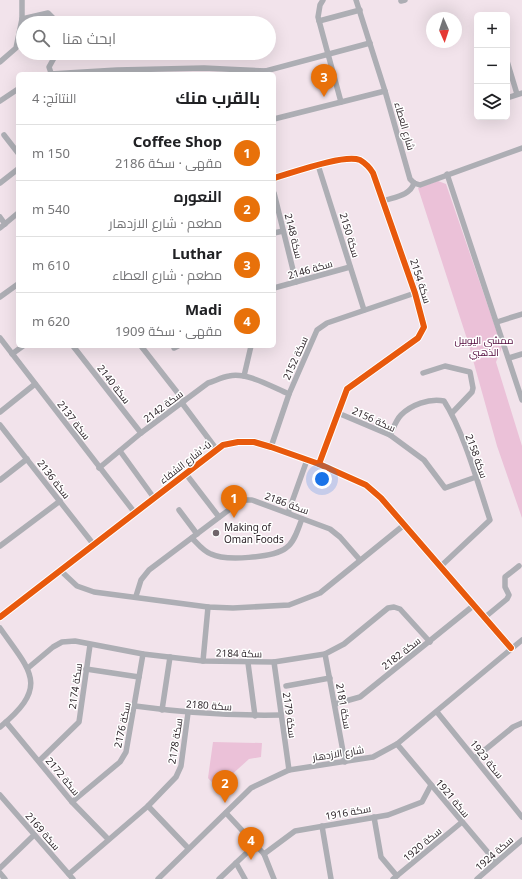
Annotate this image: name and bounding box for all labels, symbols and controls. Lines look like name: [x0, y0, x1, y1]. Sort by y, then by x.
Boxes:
north arrow: [426, 12, 462, 48]
map controls: [474, 12, 510, 120]
button: +: [474, 12, 510, 48]
search box: [16, 16, 276, 60]
icon: search: [30, 27, 52, 49]
text: ابحث هنا: [62, 28, 116, 48]
button: −: [474, 48, 510, 84]
pin: 3: [311, 64, 337, 97]
button: layers: [474, 84, 510, 120]
text: بالقرب منك: [175, 86, 260, 109]
text: النتائج: 4: [32, 89, 77, 107]
street label: شارع العطاء: [391, 100, 419, 152]
text: Coffee Shop: [133, 131, 222, 151]
text: 150 m: [32, 144, 70, 162]
text: 1: [243, 144, 251, 162]
text: مقهى · سكة 2186: [115, 154, 222, 172]
text: النعوره: [174, 186, 222, 206]
text: 540 m: [32, 200, 70, 218]
text: 2: [243, 200, 251, 218]
street label: سكة 2150: [337, 211, 363, 259]
street label: سكة 2148: [282, 212, 306, 260]
text: مطعم · شارع الازدهار: [109, 214, 222, 232]
text: Luthar: [172, 243, 222, 263]
text: 610 m: [32, 256, 70, 274]
text: 3: [243, 256, 251, 274]
street label: سكة 2146: [286, 256, 334, 282]
street label: سكة 2154: [407, 257, 435, 305]
text: مطعم · شارع العطاء: [112, 266, 222, 284]
text: Madi: [185, 299, 222, 319]
text: 620 m: [32, 312, 70, 330]
text: 4: [243, 312, 251, 330]
text: مقهى · سكة 1909: [115, 322, 222, 340]
park label: ممشى اليوبيل الذهبي: [455, 333, 514, 360]
street label: سكة 2152: [279, 334, 311, 382]
street label: سكة 2140: [94, 362, 134, 406]
street label: سكة 2142: [140, 387, 186, 425]
street label: سكة 2137: [54, 398, 94, 442]
street label: سكة 2156: [350, 403, 398, 435]
street label: سكة 2158: [463, 432, 491, 480]
street label: شارع الشفاء'-ú: [156, 437, 214, 487]
street label: سكة 2136: [34, 457, 74, 501]
your location: [312, 469, 332, 489]
pin: 1: [221, 485, 247, 518]
street label: سكة 2186: [263, 489, 311, 517]
place label: Making of Oman Foods: [224, 520, 284, 546]
marker: Making of Oman Foods: [211, 528, 221, 538]
street label: سكة 2182: [379, 633, 423, 673]
street label: سكة 2184: [216, 646, 262, 660]
street label: سكة 2174: [65, 662, 85, 710]
street label: سكة 2181: [333, 682, 355, 730]
street label: سكة 2179: [280, 691, 300, 739]
street label: سكة 2180: [186, 696, 232, 714]
street label: سكة 2176: [110, 701, 134, 749]
street label: سكة 2178: [164, 717, 186, 765]
street label: سكة 1923: [467, 737, 507, 781]
street label: شارع الازدهار: [310, 742, 365, 764]
street label: سكة 2172: [43, 754, 83, 798]
pin: 2: [212, 770, 238, 803]
street label: سكة 1921: [433, 776, 473, 820]
street label: سكة 1916: [324, 801, 372, 823]
street label: سكة 2169: [23, 809, 63, 853]
street label: سكة 1920: [400, 824, 444, 864]
pin: 4: [238, 827, 264, 860]
street label: سكة 1924: [472, 833, 516, 873]

